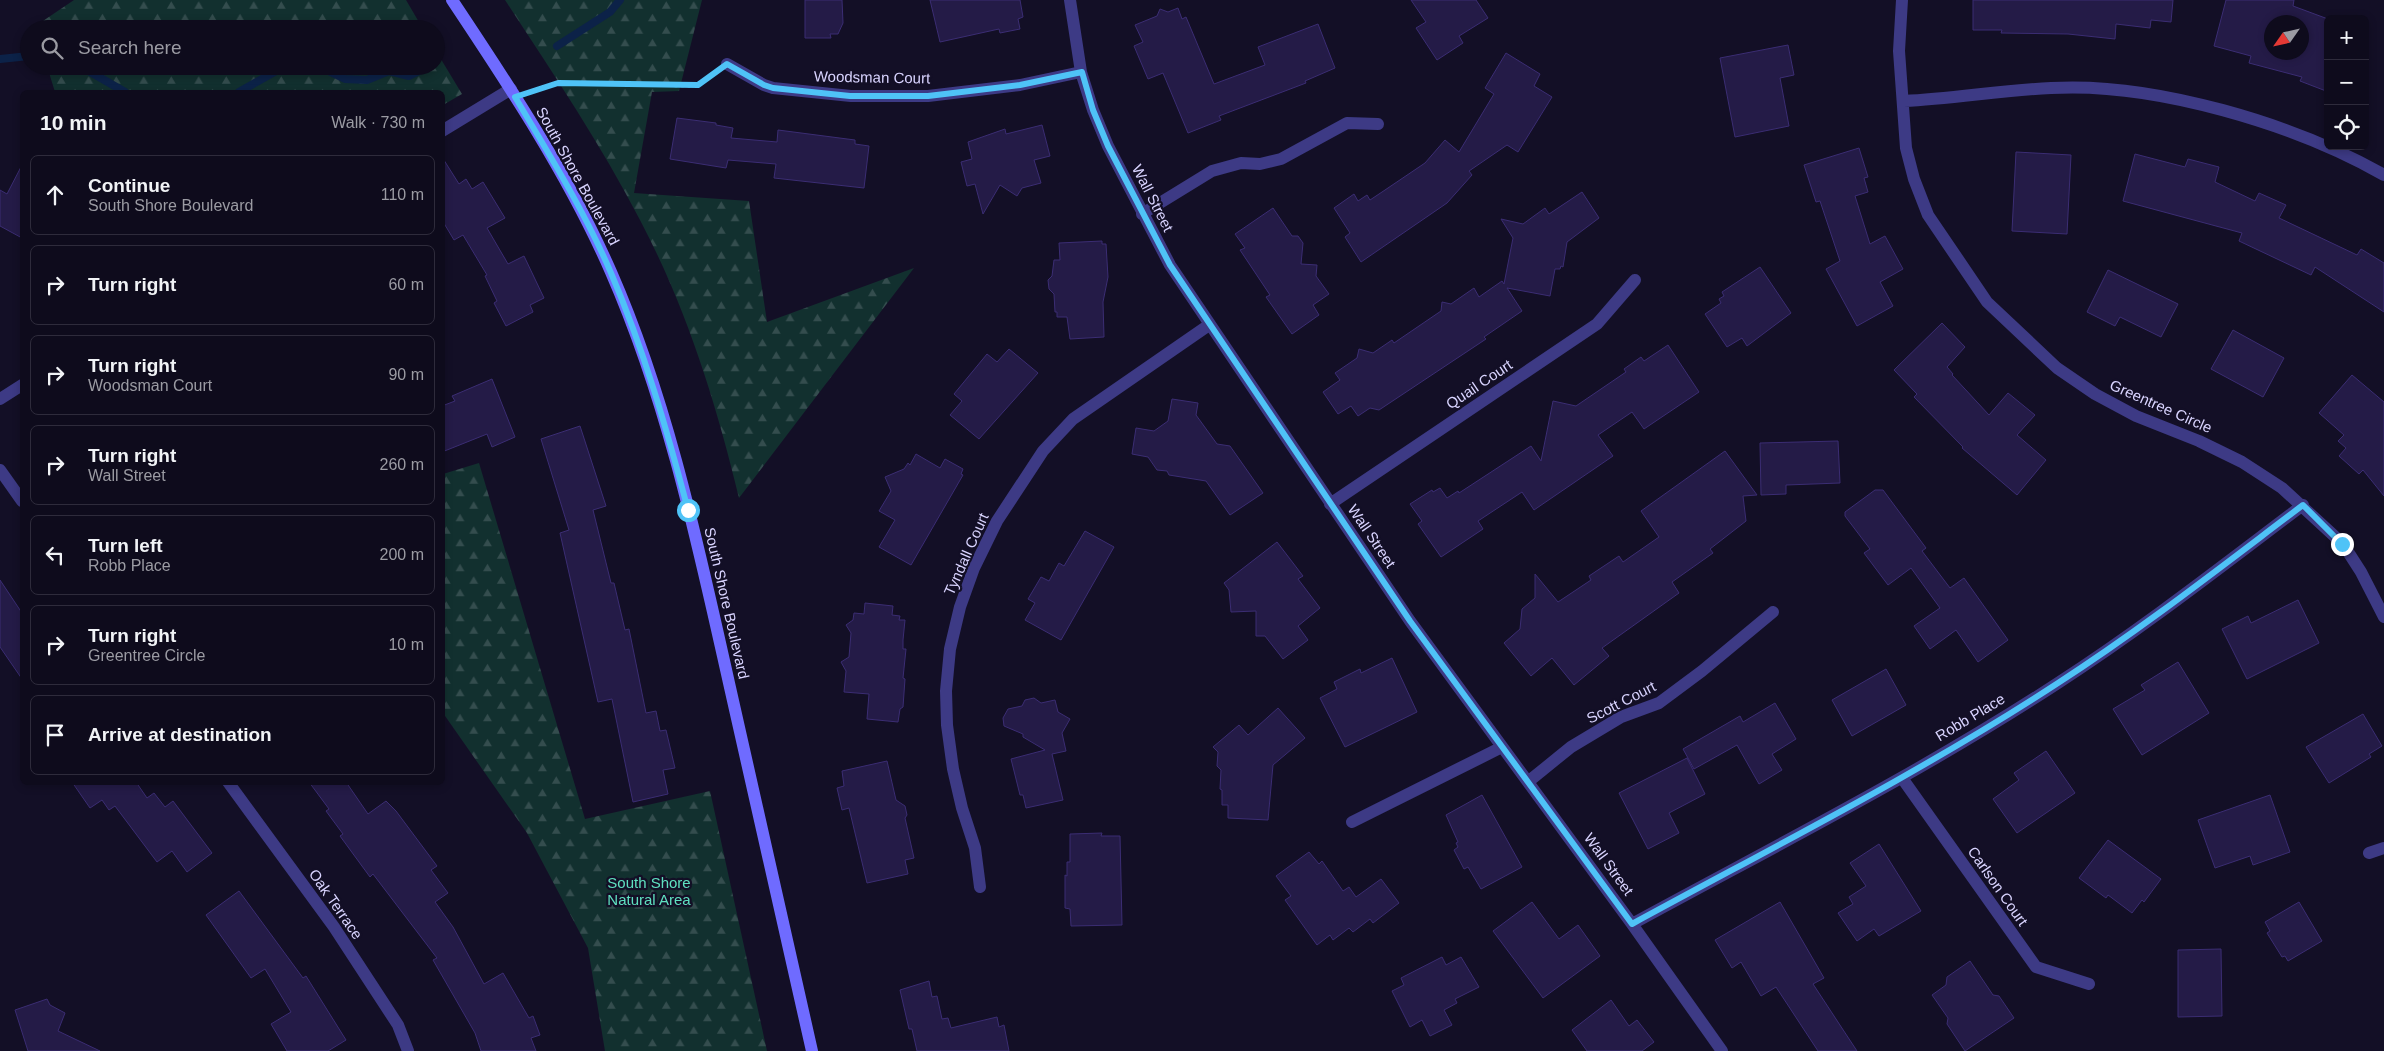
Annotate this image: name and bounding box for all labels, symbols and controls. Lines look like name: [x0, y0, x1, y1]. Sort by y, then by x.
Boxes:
north arrow: [2264, 15, 2309, 60]
map controls: [2324, 15, 2369, 150]
button: +: [2324, 15, 2369, 60]
search box: [20, 20, 445, 75]
icon: search: [38, 34, 66, 62]
text: Search here: [78, 37, 182, 58]
button: −: [2324, 60, 2369, 105]
street label: Woodsman Court: [814, 67, 931, 87]
street label: South Shore Boulevard: [533, 104, 623, 248]
button: locate: [2324, 105, 2369, 150]
text: 10 min: [40, 111, 107, 134]
text: Walk · 730 m: [331, 114, 425, 131]
street label: Wall Street: [1129, 162, 1177, 235]
text: Continue: [88, 175, 170, 196]
icon: ahead: [41, 181, 69, 209]
text: 110 m: [381, 186, 424, 203]
text: South Shore Boulevard: [88, 197, 253, 214]
icon: right: [41, 271, 69, 299]
text: Turn right: [88, 274, 176, 295]
text: 60 m: [388, 276, 424, 293]
text: Turn right: [88, 355, 176, 376]
street label: Quail Court: [1443, 355, 1516, 412]
icon: right: [41, 361, 69, 389]
text: 90 m: [388, 366, 424, 383]
street label: Greentree Circle: [2107, 376, 2215, 436]
text: Woodsman Court: [88, 377, 212, 394]
text: Turn right: [88, 445, 176, 466]
icon: right: [41, 451, 69, 479]
text: 260 m: [380, 456, 424, 473]
text: Wall Street: [88, 467, 166, 484]
route start: [677, 499, 700, 522]
street label: Wall Street: [1345, 501, 1400, 572]
street label: Tyndall Court: [940, 509, 992, 598]
street label: South Shore Boulevard: [701, 526, 753, 680]
route end: [2331, 533, 2354, 556]
text: Turn left: [88, 535, 163, 556]
icon: left: [41, 541, 69, 569]
text: 200 m: [380, 546, 424, 563]
text: Robb Place: [88, 557, 171, 574]
text: Turn right: [88, 625, 176, 646]
icon: right: [41, 631, 69, 659]
text: 10 m: [388, 636, 424, 653]
text: Greentree Circle: [88, 647, 205, 664]
street label: Scott Court: [1584, 677, 1659, 727]
street label: Robb Place: [1932, 690, 2008, 744]
icon: arrive: [41, 721, 69, 749]
text: Arrive at destination: [88, 724, 272, 745]
street label: Wall Street: [1581, 830, 1638, 899]
street label: Carlson Court: [1964, 843, 2032, 929]
street label: Oak Terrace: [306, 866, 366, 942]
park label: South Shore Natural Area: [607, 874, 691, 908]

